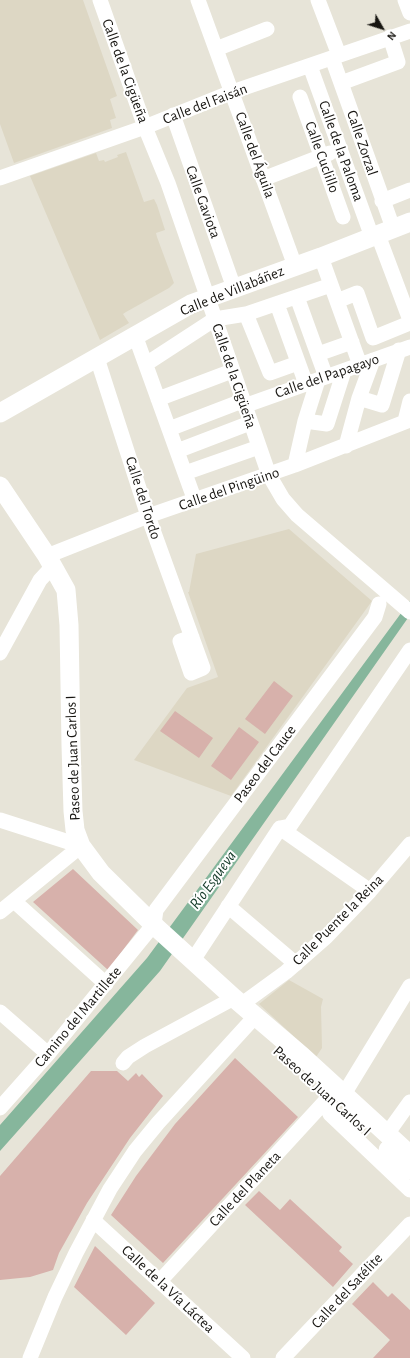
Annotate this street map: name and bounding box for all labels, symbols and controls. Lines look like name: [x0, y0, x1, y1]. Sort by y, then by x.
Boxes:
north arrow: [362, 8, 402, 48]
street label: Calle de la Cigüeña: [98, 16, 152, 126]
text: N: [385, 29, 398, 42]
street label: Calle del Faisán: [160, 80, 250, 128]
street label: Calle de la Paloma: [314, 98, 368, 204]
street label: Calle Zorzal: [342, 108, 382, 178]
street label: Calle del Águila: [231, 110, 279, 200]
street label: Calle Cuclillo: [301, 119, 343, 195]
street label: Calle Gaviota: [182, 163, 224, 241]
street label: Calle de Villabáñez: [177, 262, 287, 320]
street label: Calle de la Cigüeña: [208, 321, 260, 431]
street label: Calle del Papagayo: [273, 350, 381, 402]
street label: Calle del Tordo: [121, 454, 165, 542]
street label: Calle del Pingüino: [176, 463, 282, 515]
street label: Paseo de Juan Carlos I: [62, 695, 84, 821]
street label: Paseo del Cauce: [230, 722, 300, 806]
water label: Río Esgueva: [185, 847, 241, 913]
street label: Calle Puente la Reina: [289, 871, 387, 969]
street label: Camino del Martillete: [31, 963, 125, 1071]
street label: Paseo de Juan Carlos I: [269, 1042, 375, 1140]
street label: Calle del Planeta: [205, 1147, 285, 1231]
street label: Calle de la Vía Láctea: [118, 1241, 218, 1337]
street label: Calle del Satélite: [308, 1250, 386, 1332]

